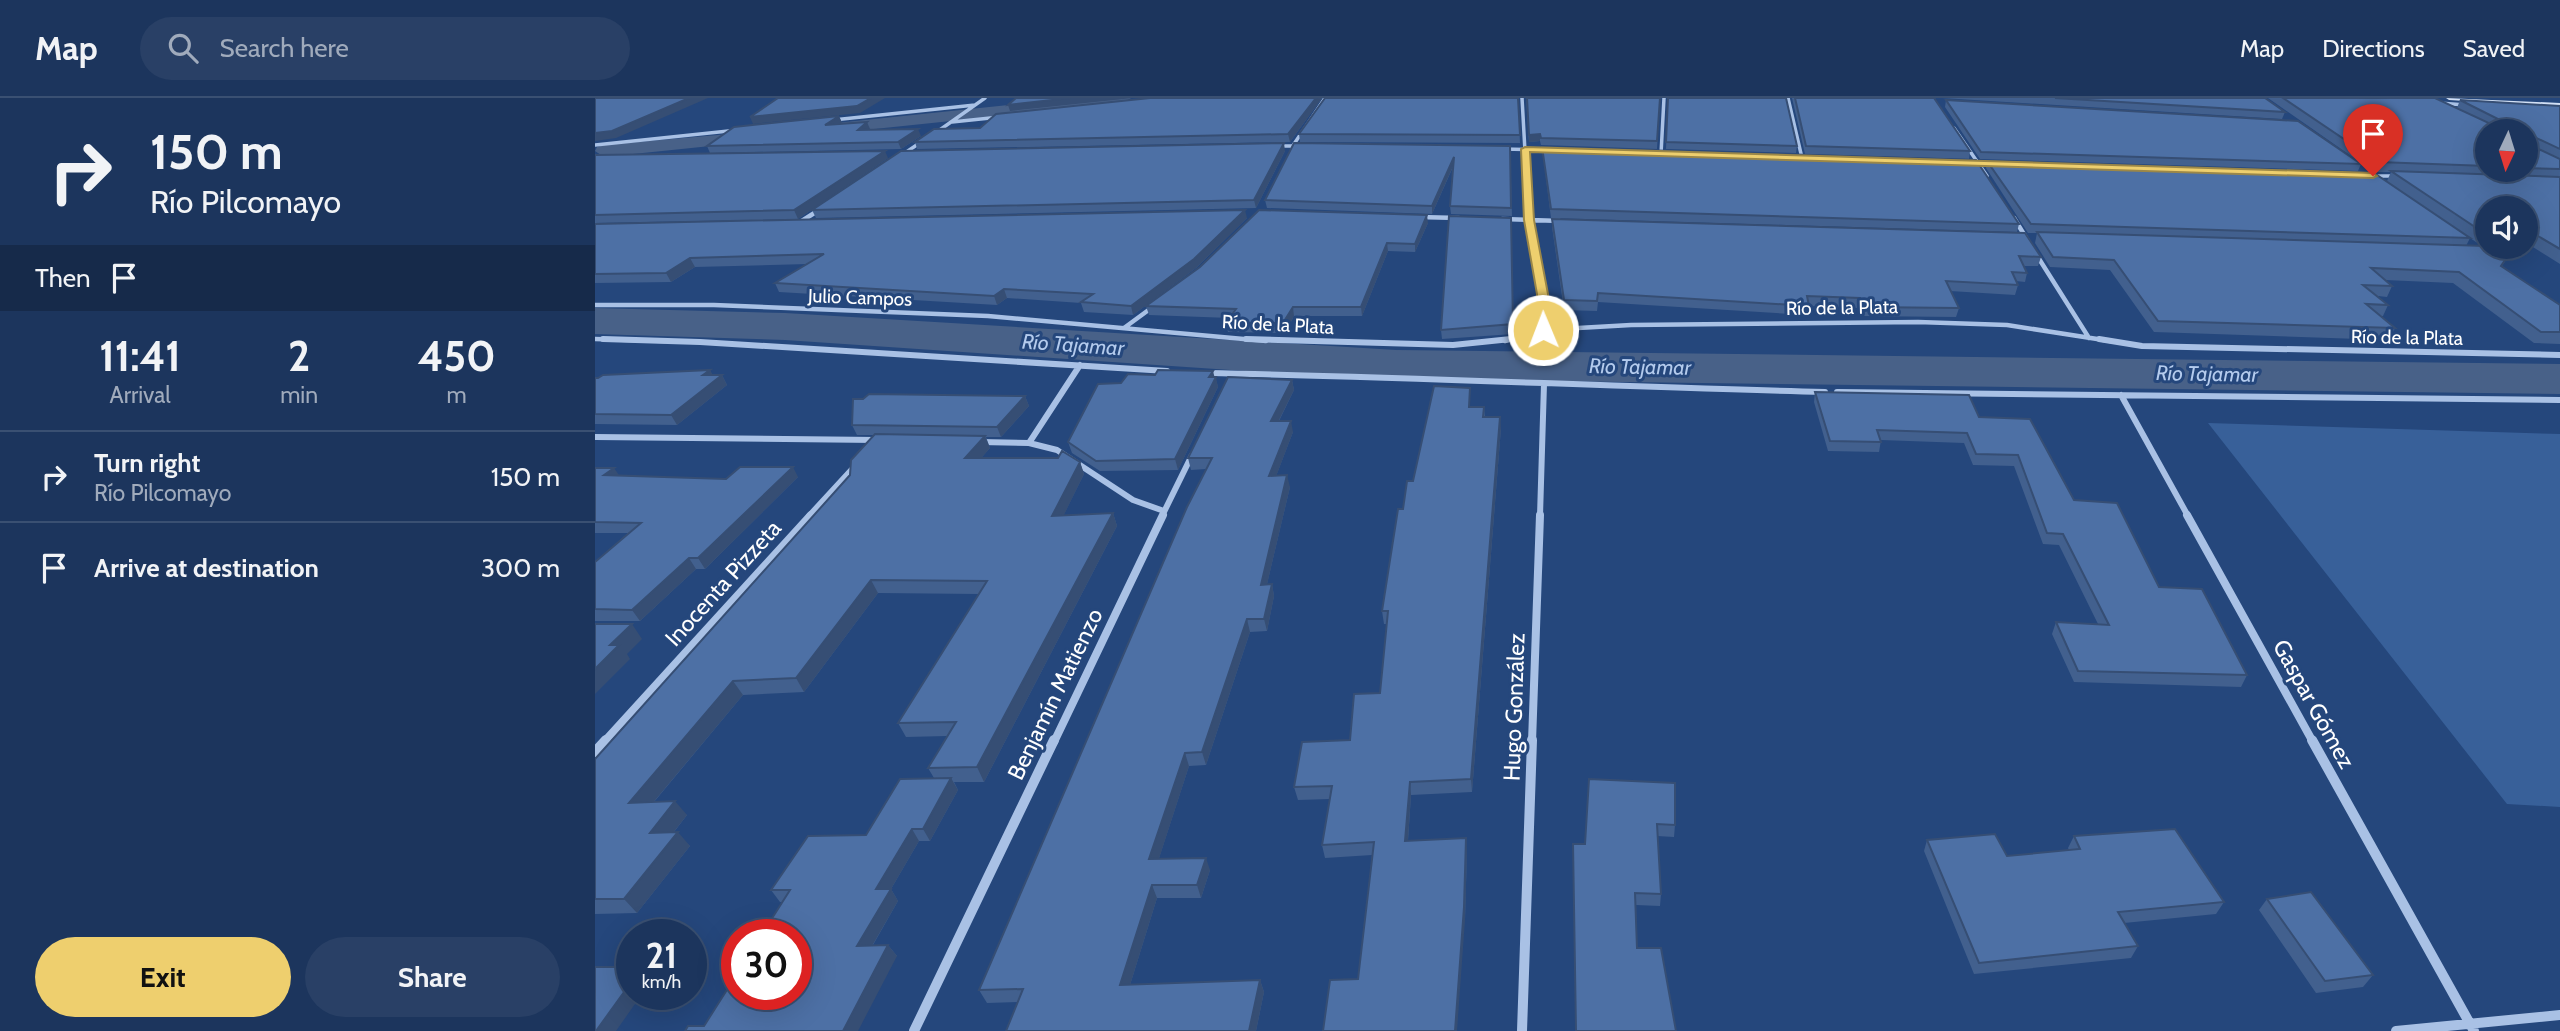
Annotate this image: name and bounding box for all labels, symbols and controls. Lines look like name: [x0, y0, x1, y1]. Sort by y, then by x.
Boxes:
search box: [140, 17, 630, 80]
text: Map: [35, 28, 98, 68]
icon: search: [164, 29, 202, 67]
text: Search here: [220, 32, 349, 64]
text: Map: [2240, 34, 2284, 63]
text: Directions: [2322, 34, 2425, 63]
text: Saved: [2463, 34, 2525, 63]
pin: [2343, 104, 2403, 176]
icon: arrive: [2354, 115, 2392, 153]
north arrow: [2475, 119, 2537, 182]
map controls: [2475, 119, 2538, 259]
text: 150 m: [150, 122, 283, 181]
icon: right: [35, 126, 126, 217]
text: Río Pilcomayo: [150, 182, 341, 221]
button: sound: [2475, 196, 2538, 259]
icon: arrive: [105, 259, 143, 297]
text: Then: [35, 262, 91, 294]
street label: Julio Campos: [807, 284, 913, 311]
position arrow: [1506, 293, 1580, 367]
street label: Río de la Plata: [1786, 295, 1898, 320]
street label: Río de la Plata: [1221, 310, 1335, 339]
street label: Río de la Plata: [2351, 325, 2463, 350]
water label: Río Tajamar: [1021, 328, 1127, 362]
text: 11:41: [99, 330, 181, 382]
text: 2: [288, 330, 310, 382]
text: 450: [417, 330, 496, 382]
water label: Río Tajamar: [1589, 353, 1693, 381]
water label: Río Tajamar: [2156, 360, 2260, 388]
text: Arrival: [109, 381, 171, 409]
text: min: [280, 381, 318, 409]
text: m: [446, 381, 467, 409]
text: Turn right: [94, 447, 200, 479]
icon: right: [35, 458, 73, 496]
text: 150 m: [491, 461, 560, 493]
text: Río Pilcomayo: [94, 479, 231, 507]
street label: Inocenta Pizzeta: [659, 514, 787, 652]
icon: arrive: [35, 549, 73, 587]
text: Arrive at destination: [94, 552, 319, 584]
text: 300 m: [481, 552, 560, 584]
street label: Benjamín Matienzo: [1001, 604, 1109, 784]
street label: Hugo González: [1497, 632, 1531, 781]
street label: Gaspar Gómez: [2267, 635, 2361, 773]
speed limit sign: 30: [721, 919, 812, 1010]
text: 21: [646, 934, 677, 977]
button: Exit: [35, 937, 291, 1017]
button: Share: [305, 937, 560, 1017]
text: km/h: [642, 971, 681, 993]

